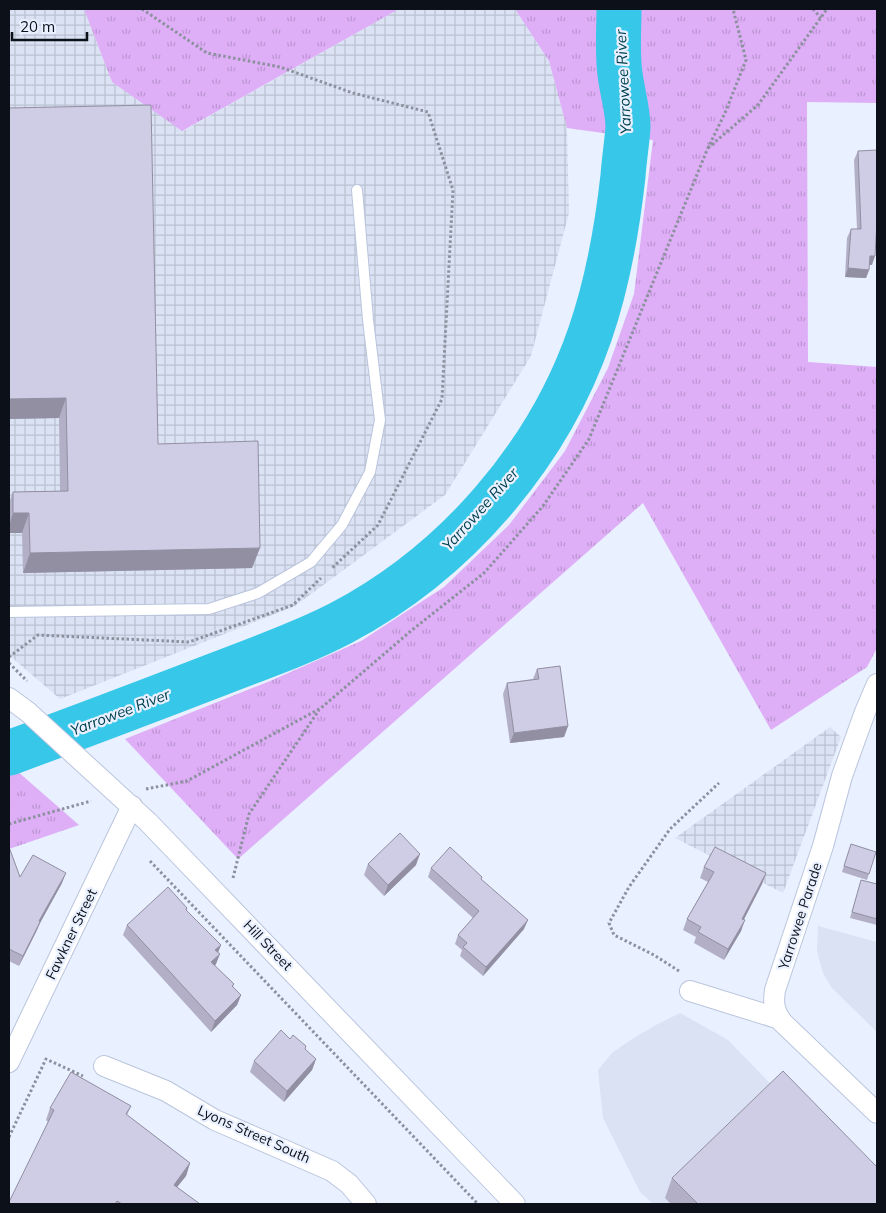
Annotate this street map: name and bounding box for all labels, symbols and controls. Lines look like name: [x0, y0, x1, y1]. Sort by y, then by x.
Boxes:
scale bar: [12, 10, 88, 42]
text: 20 m: [20, 17, 55, 36]
water label: Yarrowee River: [611, 29, 635, 135]
water label: Yarrowee River: [438, 463, 522, 554]
water label: Yarrowee River: [68, 684, 173, 740]
street label: Yarrowee Parade: [774, 860, 826, 973]
street label: Fawkner Street: [41, 886, 101, 982]
street label: Hill Street: [240, 916, 296, 974]
street label: Lyons Street South: [195, 1101, 313, 1167]

